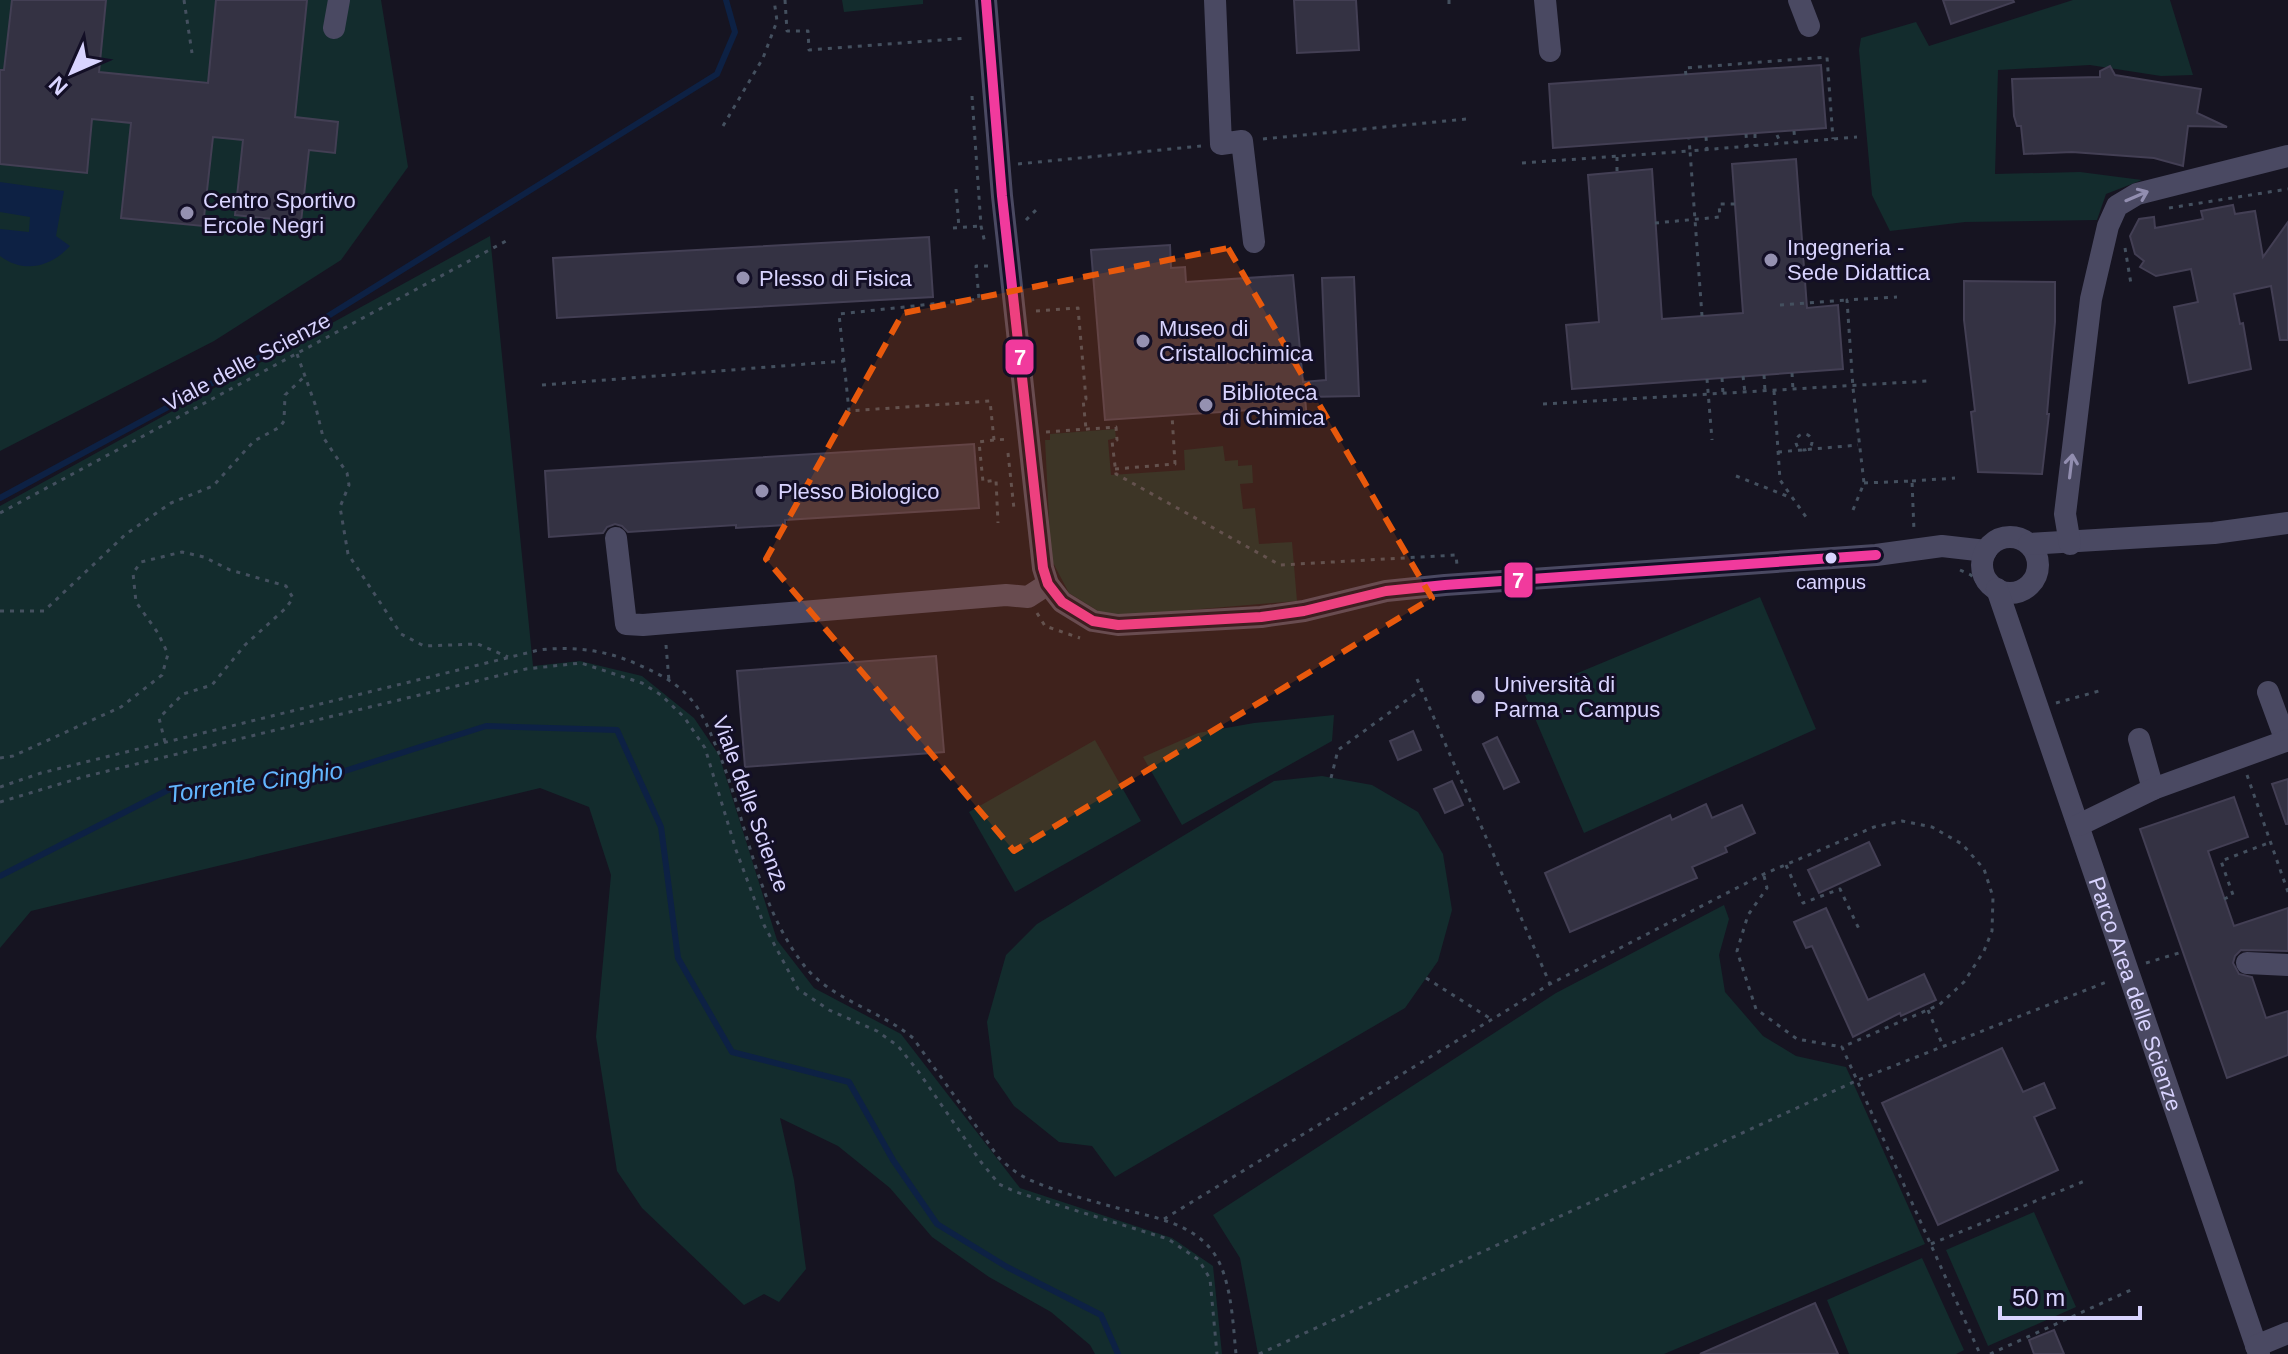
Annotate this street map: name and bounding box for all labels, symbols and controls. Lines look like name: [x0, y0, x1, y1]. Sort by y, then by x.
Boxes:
north arrow: [32, 32, 112, 112]
text: N: [44, 71, 73, 100]
place label: Centro Sportivo Ercole Negri: [203, 188, 356, 238]
one-way arrow: [2124, 188, 2148, 202]
marker: Centro Sportivo Ercole Negri: [178, 204, 196, 222]
place label: Ingegneria - Sede Didattica: [1787, 235, 1931, 285]
marker: Ingegneria - Sede Didattica: [1762, 251, 1780, 269]
place label: Plesso di Fisica: [759, 266, 913, 291]
marker: Plesso di Fisica: [734, 269, 752, 287]
street label: Viale delle Scienze: [159, 307, 335, 417]
place label: Museo di Cristallochimica: [1159, 316, 1314, 366]
marker: Museo di Cristallochimica: [1134, 332, 1152, 350]
line badge: 7: [1004, 338, 1035, 376]
text: 7: [1014, 345, 1026, 370]
place label: Biblioteca di Chimica: [1222, 380, 1325, 430]
marker: Biblioteca di Chimica: [1197, 396, 1215, 414]
one-way arrow: [2064, 454, 2079, 480]
place label: Plesso Biologico: [778, 479, 939, 504]
marker: Plesso Biologico: [753, 482, 771, 500]
marker: campus: [1823, 550, 1839, 566]
line badge: 7: [1503, 561, 1534, 599]
text: 7: [1512, 568, 1524, 593]
place label: campus: [1796, 571, 1866, 593]
place label: Università di Parma - Campus: [1494, 672, 1660, 722]
marker: Università di Parma - Campus: [1469, 688, 1487, 706]
street label: Viale delle Scienze: [708, 713, 794, 895]
water label: Torrente Cinghio: [166, 756, 344, 808]
street label: Parco Area delle Scienze: [2084, 873, 2187, 1114]
scale bar: [2000, 1270, 2140, 1320]
text: 50 m: [2012, 1284, 2065, 1311]

